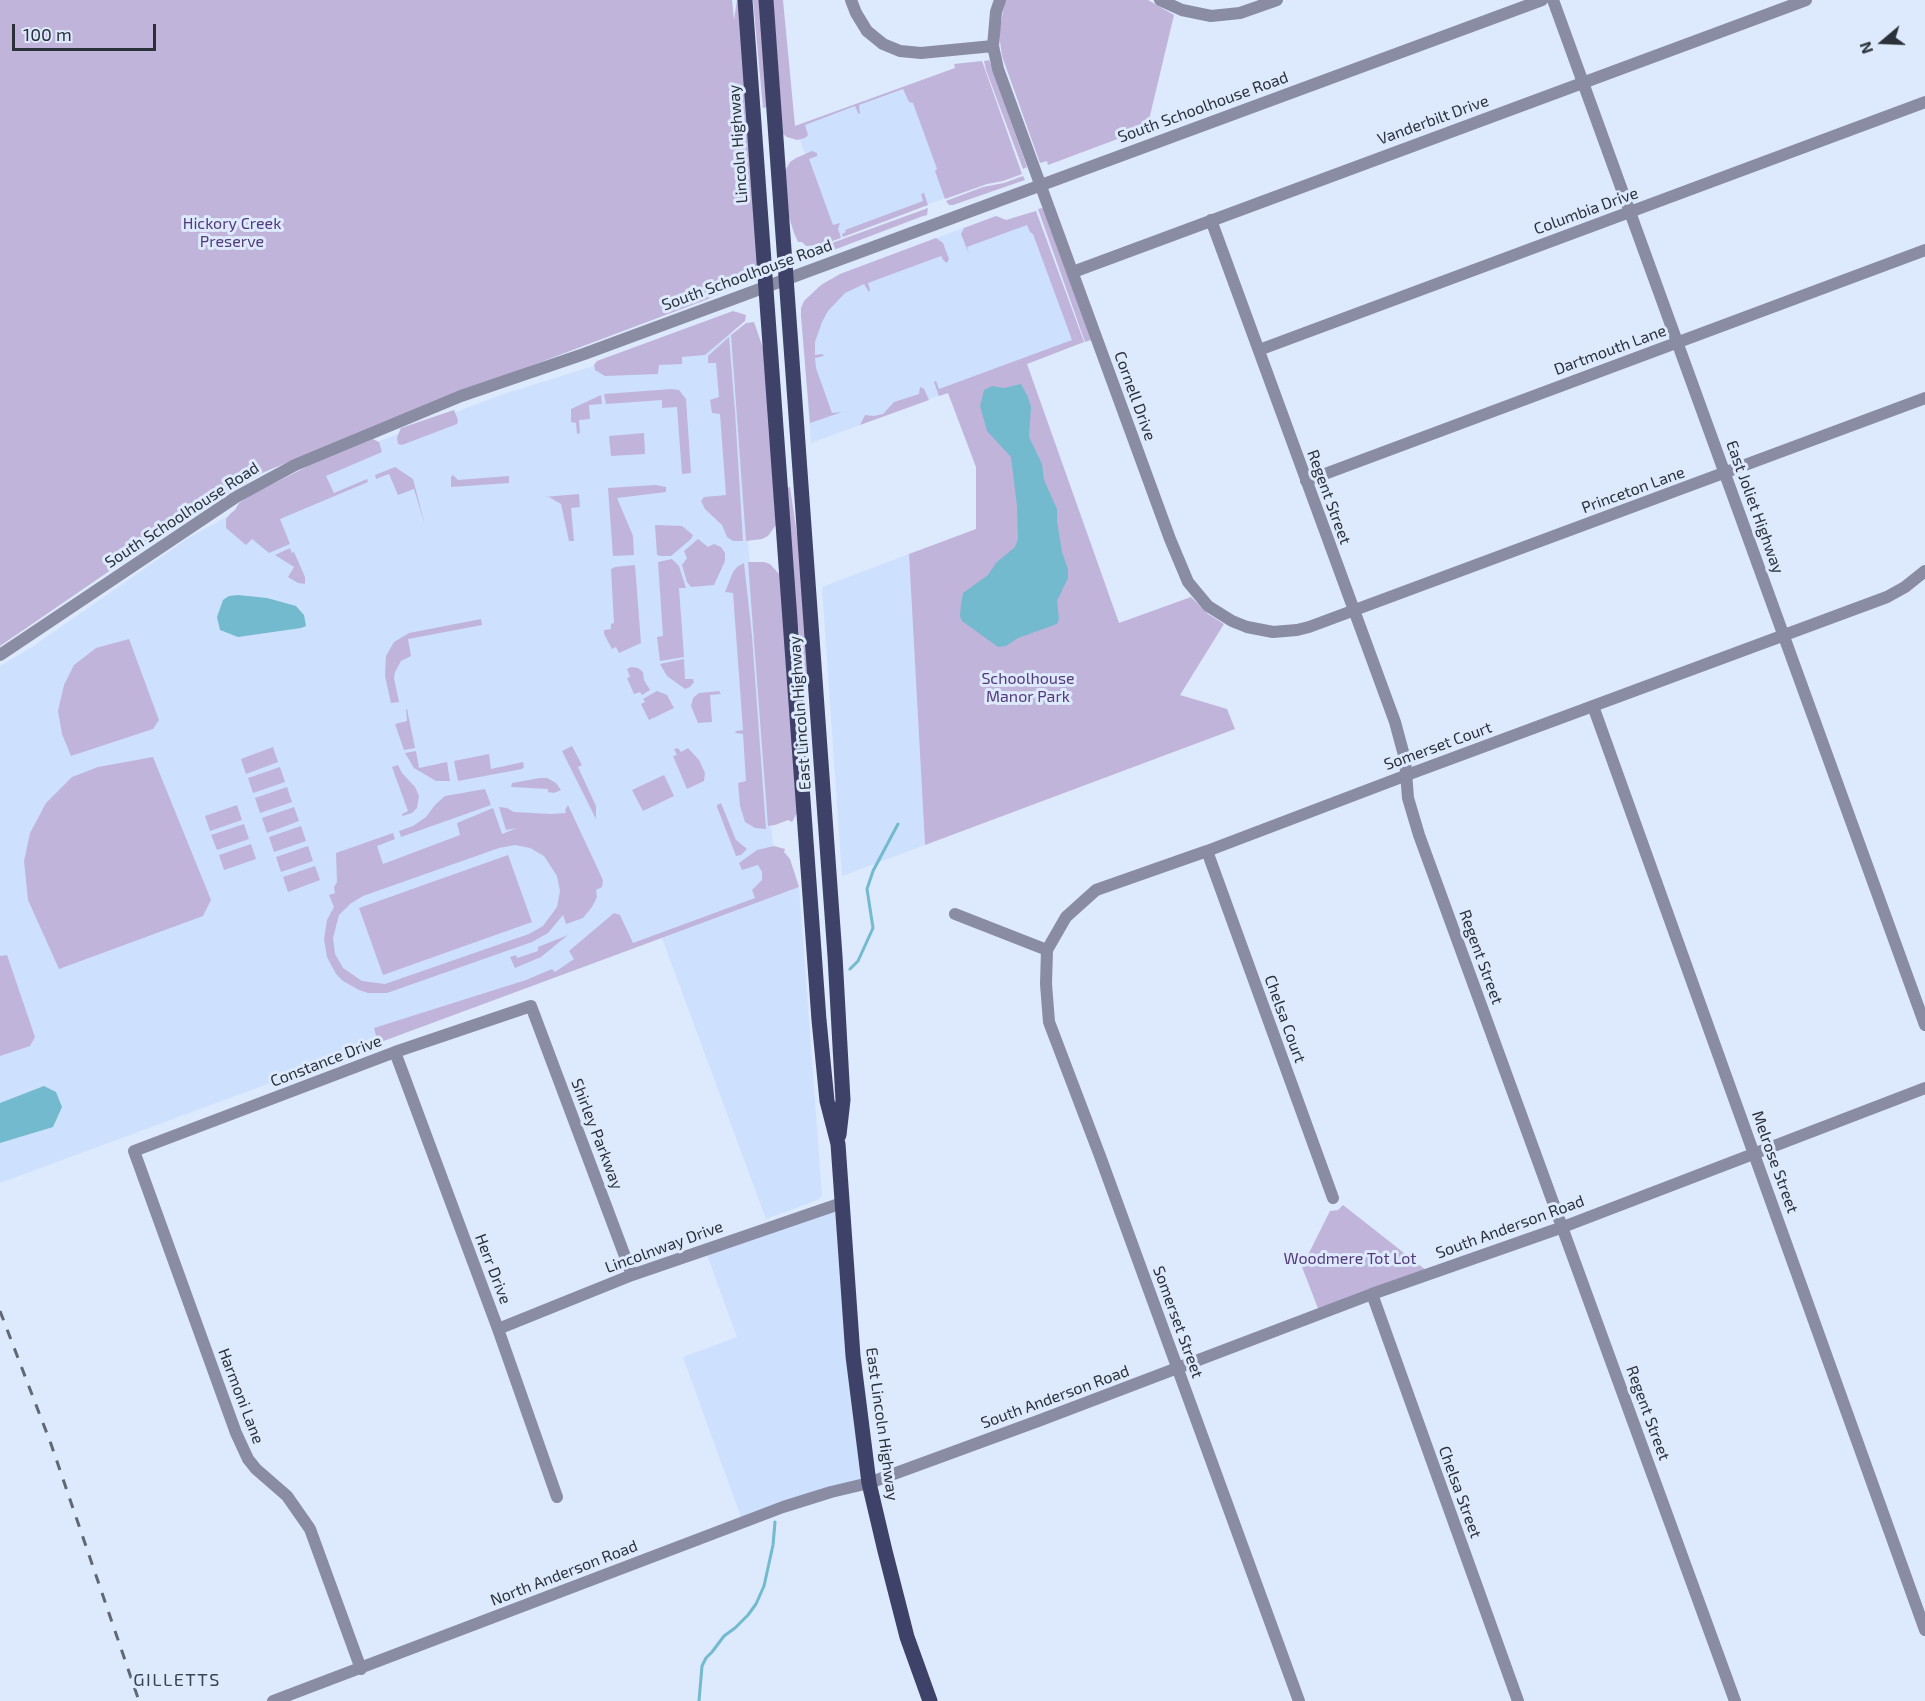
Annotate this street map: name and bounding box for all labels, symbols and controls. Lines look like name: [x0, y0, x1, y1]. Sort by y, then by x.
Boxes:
scale bar: [15, 12, 159, 50]
north arrow: [1853, 12, 1913, 72]
text: 100 m: [23, 23, 72, 45]
text: N: [1855, 39, 1876, 57]
street label: South Schoolhouse Road: [1115, 67, 1291, 147]
street label: Lincoln Highway: [724, 84, 752, 204]
street label: Vanderbilt Drive: [1375, 91, 1491, 149]
street label: Columbia Drive: [1531, 183, 1641, 239]
park label: Hickory Creek Preserve: [183, 214, 281, 252]
street label: South Schoolhouse Road: [659, 235, 835, 315]
street label: Dartmouth Lane: [1551, 321, 1669, 379]
street label: Cornell Drive: [1110, 349, 1160, 443]
street label: East Joliet Highway: [1722, 438, 1788, 576]
street label: Regent Street: [1303, 447, 1355, 547]
street label: South Schoolhouse Road: [101, 458, 263, 572]
street label: Princeton Lane: [1579, 462, 1687, 518]
street label: East Lincoln Highway: [785, 635, 815, 791]
park label: Schoolhouse Manor Park: [981, 669, 1075, 707]
street label: Somerset Court: [1381, 718, 1495, 774]
street label: Regent Street: [1455, 907, 1507, 1007]
street label: Chelsa Court: [1260, 972, 1310, 1066]
street label: Constance Drive: [268, 1031, 384, 1091]
street label: Shirley Parkway: [567, 1076, 627, 1192]
street label: Melrose Street: [1748, 1108, 1802, 1216]
street label: South Anderson Road: [1433, 1191, 1587, 1263]
street label: Lincolnway Drive: [602, 1217, 726, 1277]
street label: Herr Drive: [471, 1231, 515, 1307]
park label: Woodmere Tot Lot: [1284, 1249, 1416, 1269]
street label: Somerset Street: [1149, 1263, 1207, 1381]
street label: Harmoni Lane: [214, 1346, 268, 1446]
street label: East Lincoln Highway: [862, 1346, 902, 1502]
street label: South Anderson Road: [978, 1361, 1132, 1433]
street label: Regent Street: [1622, 1363, 1674, 1463]
street label: Chelsa Street: [1434, 1443, 1486, 1541]
street label: North Anderson Road: [488, 1536, 640, 1610]
district label: GILLETTS: [133, 1669, 221, 1691]

